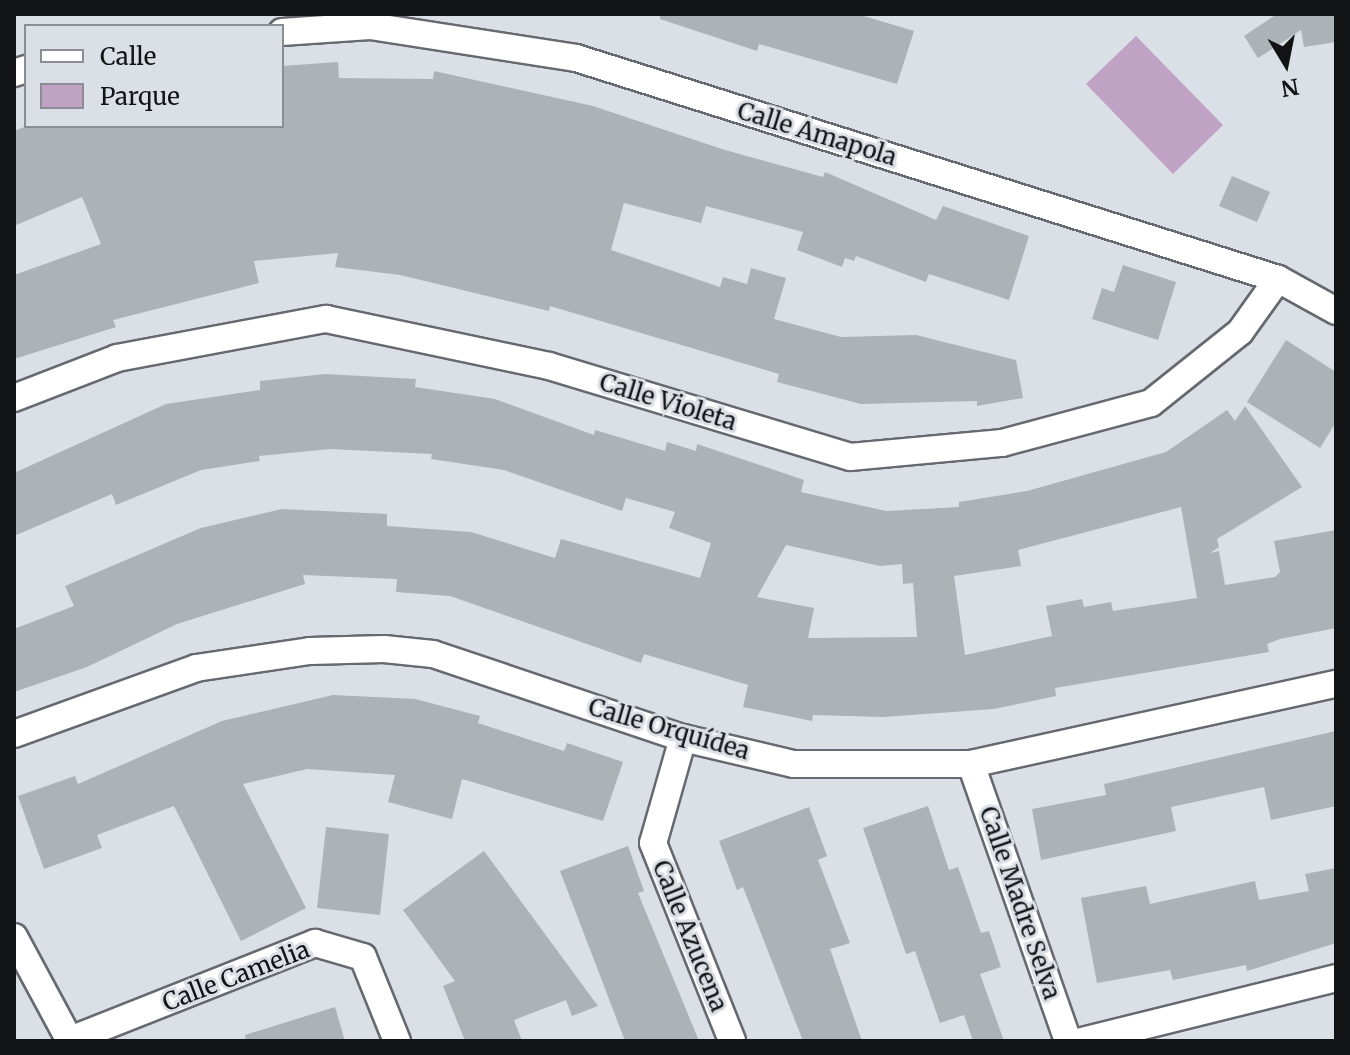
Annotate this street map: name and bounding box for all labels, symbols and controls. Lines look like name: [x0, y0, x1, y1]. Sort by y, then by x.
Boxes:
legend: [24, 24, 284, 128]
north arrow: [1246, 24, 1326, 104]
text: Calle: [100, 41, 156, 72]
text: N: [1279, 72, 1301, 103]
text: Parque: [100, 81, 180, 112]
street label: Calle Amapola: [734, 96, 900, 172]
street label: Calle Violeta: [596, 368, 740, 436]
street label: Calle Orquídea: [585, 692, 753, 766]
street label: Calle Madre Selva: [973, 803, 1067, 1003]
street label: Calle Azucena: [647, 856, 733, 1016]
street label: Calle Camelia: [159, 935, 313, 1017]

